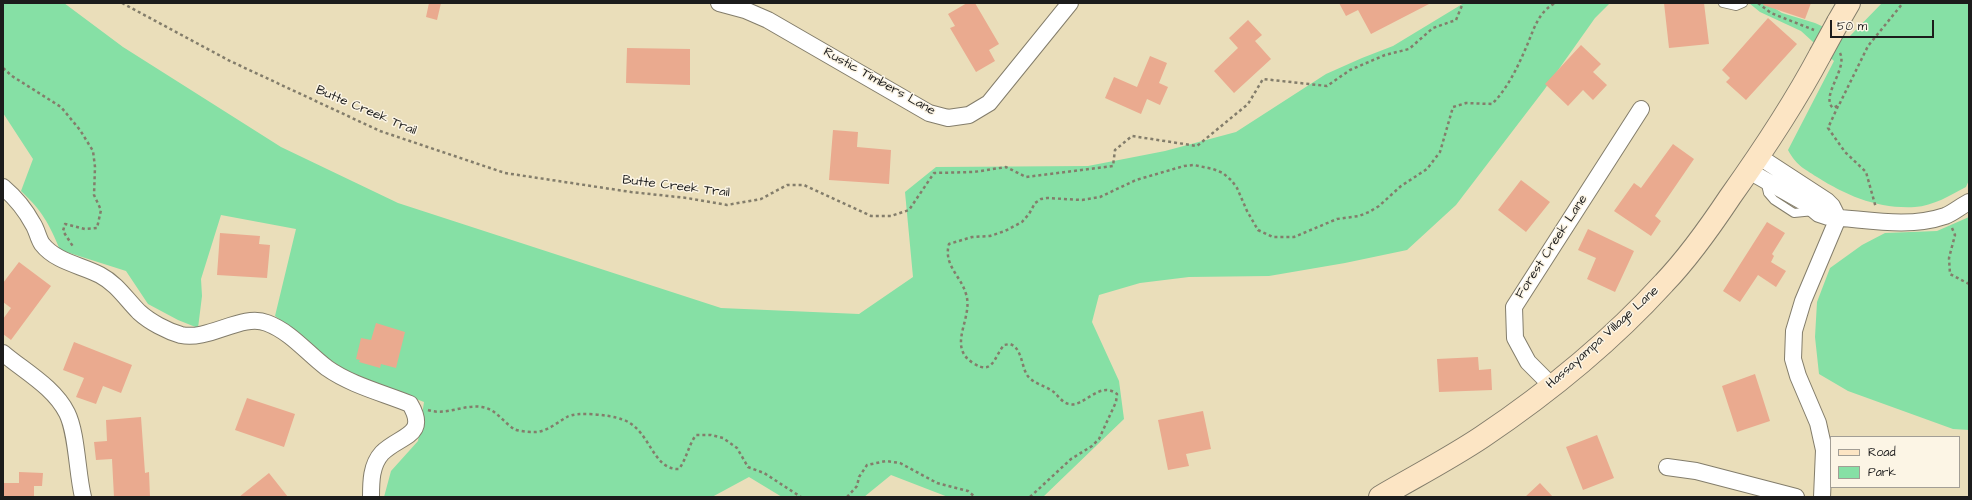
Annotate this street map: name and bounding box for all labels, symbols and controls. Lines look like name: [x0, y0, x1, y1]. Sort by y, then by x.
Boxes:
scale bar: [1832, 12, 1936, 38]
text: 50 m: [1837, 18, 1867, 35]
street label: Rustic Timbers Lane: [820, 45, 938, 119]
street label: Butte Creek Trail: [313, 83, 419, 139]
street label: Butte Creek Trail: [621, 173, 731, 201]
street label: Forest Creek Lane: [1513, 192, 1591, 302]
street label: Hassayampa Village Lane: [1544, 283, 1662, 393]
legend: [1830, 436, 1960, 488]
text: Road: [1868, 444, 1896, 461]
text: Park: [1868, 464, 1896, 481]

